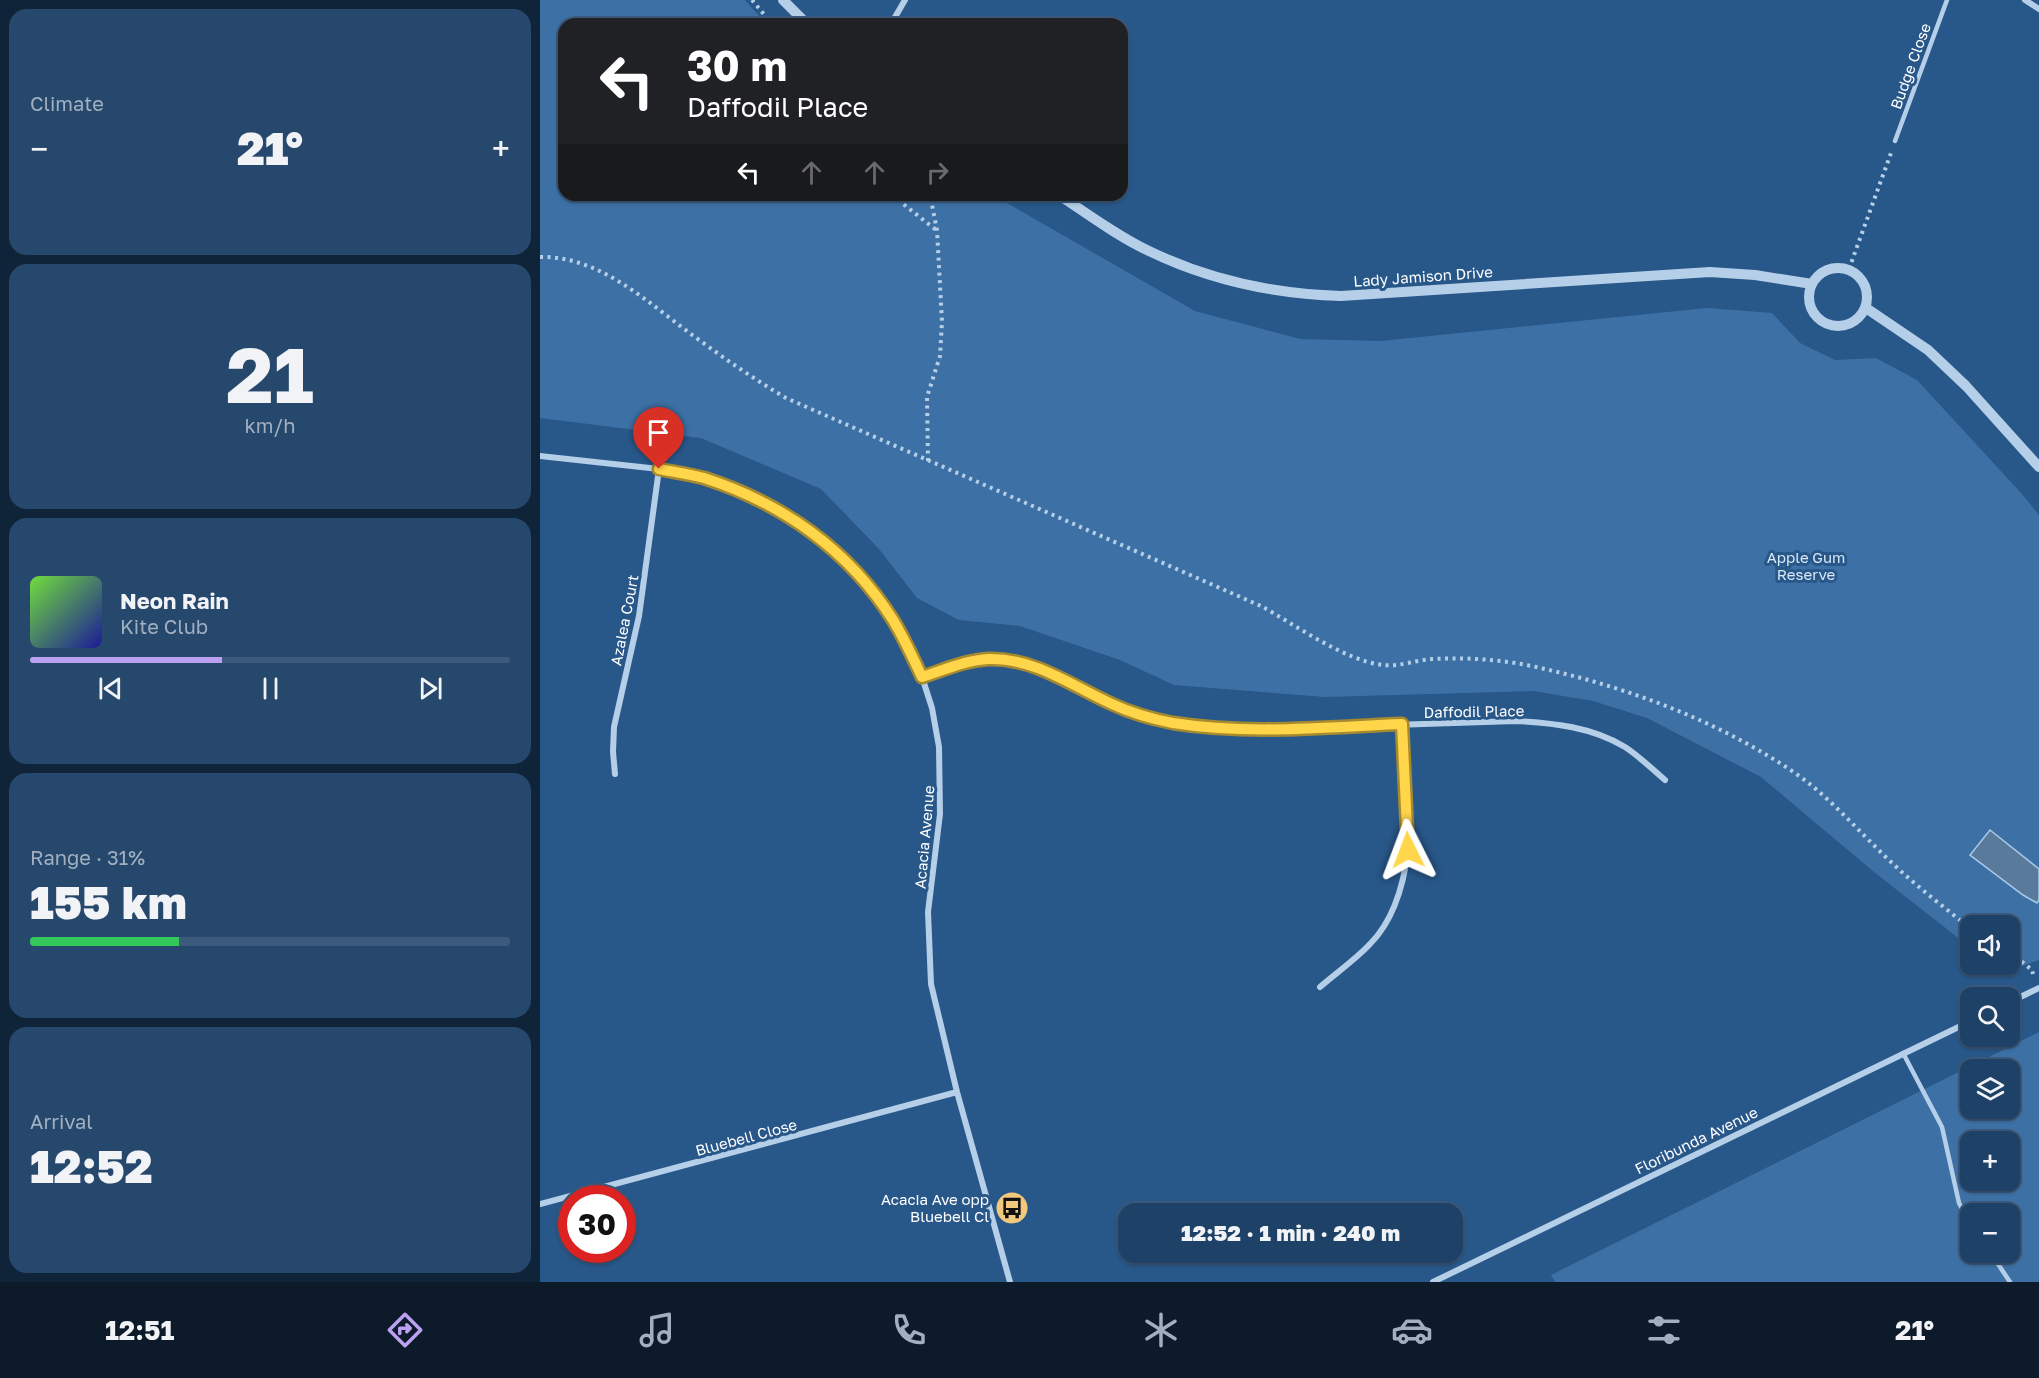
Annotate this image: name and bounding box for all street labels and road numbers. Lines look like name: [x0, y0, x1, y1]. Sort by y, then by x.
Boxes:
street label: Budge Close: [1886, 20, 1934, 112]
street label: Lady Jamison Drive: [1353, 262, 1494, 290]
street label: Azalea Court: [606, 573, 642, 667]
street label: Daffodil Place: [1423, 701, 1525, 721]
street label: Acacia Avenue: [911, 784, 938, 890]
street label: Floribunda Avenue: [1632, 1102, 1761, 1178]
street label: Bluebell Close: [693, 1115, 799, 1159]

